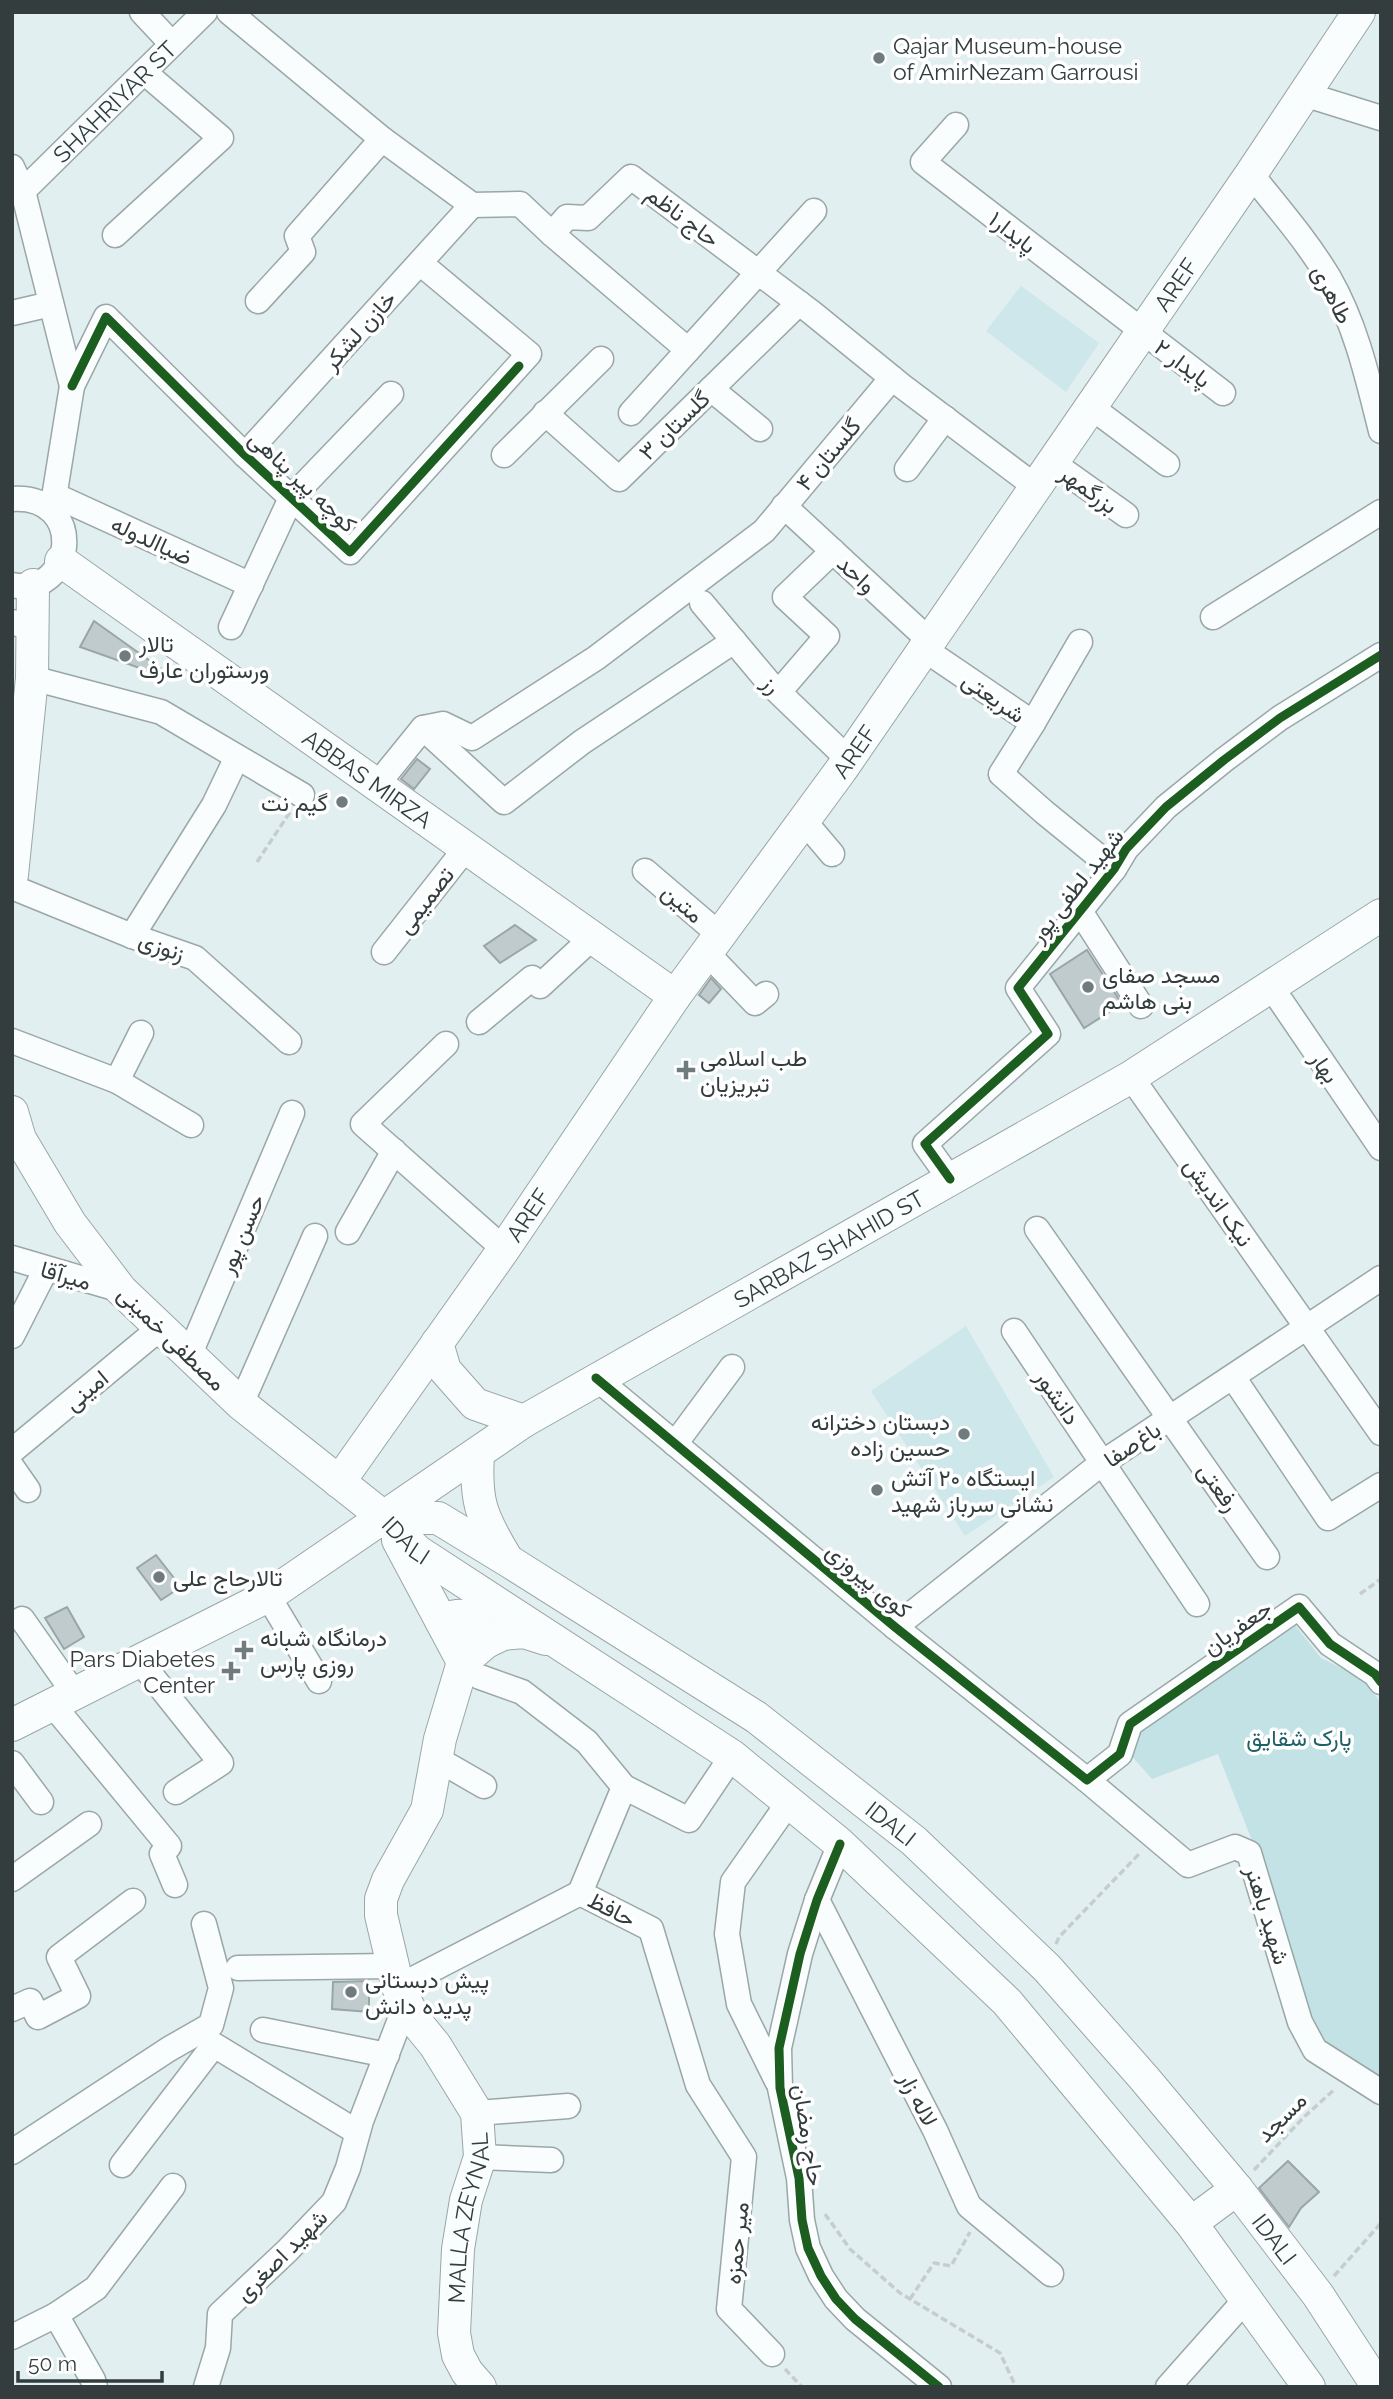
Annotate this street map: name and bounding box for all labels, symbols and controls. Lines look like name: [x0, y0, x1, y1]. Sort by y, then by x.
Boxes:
place label: Qajar Museum-house of AmirNezam Garrousi: [893, 32, 1139, 85]
street label: SHAHRIYAR ST: [47, 35, 181, 168]
marker: Qajar Museum-house of AmirNezam Garrousi: [871, 50, 887, 66]
street label: حاج ناظم: [639, 180, 725, 255]
street label: پایدار۱: [982, 205, 1042, 261]
street label: AREF: [1148, 253, 1203, 316]
street label: طاهری: [1305, 260, 1359, 329]
street label: خازن لشکر: [316, 285, 403, 377]
street label: پایدار ۲: [1148, 333, 1217, 395]
street label: گلستان ۳: [633, 385, 715, 465]
street label: گلستان ۴: [790, 412, 866, 496]
street label: کوچه پیر پناهی: [242, 424, 362, 540]
street label: بزرگمهر: [1053, 458, 1123, 521]
street label: ضیاالدوله: [107, 509, 197, 571]
street label: واحد: [831, 549, 882, 599]
place label: تالار ورستوران عارف: [138, 630, 269, 685]
marker: تالار ورستوران عارف: [117, 648, 133, 664]
street label: شریعتی: [956, 666, 1031, 730]
street label: رز: [755, 668, 787, 700]
street label: AREF: [826, 720, 881, 783]
street label: ABBAS MIRZA: [298, 723, 438, 834]
place label: گیم نت: [261, 789, 328, 818]
marker: گیم نت: [334, 794, 350, 810]
street label: شهید لطفی پور: [1023, 823, 1131, 950]
street label: تصمیمی: [391, 861, 460, 939]
street label: متین: [656, 878, 709, 929]
street label: زنوزی: [135, 925, 189, 969]
place label: مسجد صفای بنی هاشم: [1102, 961, 1220, 1016]
marker: مسجد صفای بنی هاشم: [1080, 979, 1096, 995]
place label: طب اسلامی تبریزیان: [700, 1044, 807, 1099]
street label: بهار: [1303, 1045, 1345, 1089]
marker: طب اسلامی تبریزیان: [678, 1062, 694, 1078]
street label: نیک اندیش: [1178, 1152, 1259, 1252]
street label: AREF: [500, 1183, 555, 1246]
street label: SARBAZ SHAHID ST: [729, 1184, 929, 1313]
street label: حسن پور: [212, 1190, 273, 1280]
street label: میرآقا: [37, 1255, 94, 1297]
street label: مصطفی خمینی: [112, 1280, 232, 1397]
street label: امینی: [59, 1364, 114, 1417]
street label: دانشور: [1028, 1364, 1086, 1431]
place label: دبستان دخترانه حسین زاده: [811, 1408, 950, 1463]
street label: باغ‌صفا: [1098, 1415, 1167, 1475]
marker: دبستان دخترانه حسین زاده: [956, 1426, 972, 1442]
street label: رفعتی: [1191, 1457, 1245, 1518]
place label: ایستگاه ۲۰ آتش نشانی سرباز شهید: [891, 1464, 1054, 1519]
marker: ایستگاه ۲۰ آتش نشانی سرباز شهید: [869, 1482, 885, 1498]
street label: IDALI: [377, 1510, 435, 1569]
street label: کوی پیروزی: [819, 1537, 917, 1626]
place label: تالارحاج علی: [173, 1564, 283, 1594]
marker: تالارحاج علی: [151, 1569, 167, 1585]
street label: جعفریان: [1197, 1594, 1278, 1662]
place label: درمانگاه شبانه روزی پارس: [260, 1624, 387, 1680]
marker: درمانگاه شبانه روزی پارس: [234, 1640, 254, 1660]
place label: Pars Diabetes Center: [70, 1645, 215, 1698]
marker: Pars Diabetes Center: [221, 1661, 241, 1681]
park label: پارک شقایق: [1246, 1724, 1352, 1754]
street label: IDALI: [861, 1795, 922, 1851]
street label: شهید باهنر: [1238, 1862, 1296, 1968]
street label: حافظ: [584, 1886, 640, 1932]
place label: پیش دبستانی پدیده دانش: [365, 1966, 489, 2022]
marker: پیش دبستانی پدیده دانش: [343, 1984, 359, 2000]
street label: لاله زار: [892, 2067, 944, 2131]
street label: حاج رمضان: [785, 2082, 830, 2188]
street label: مسجد: [1250, 2086, 1312, 2148]
street label: MALLA ZEYNAL: [442, 2131, 494, 2304]
street label: میر حمزه: [718, 2201, 756, 2286]
street label: شهید اصغری: [229, 2203, 334, 2308]
street label: IDALI: [1247, 2208, 1303, 2269]
scale bar: [18, 2340, 161, 2384]
text: 50 m: [28, 2351, 77, 2376]

